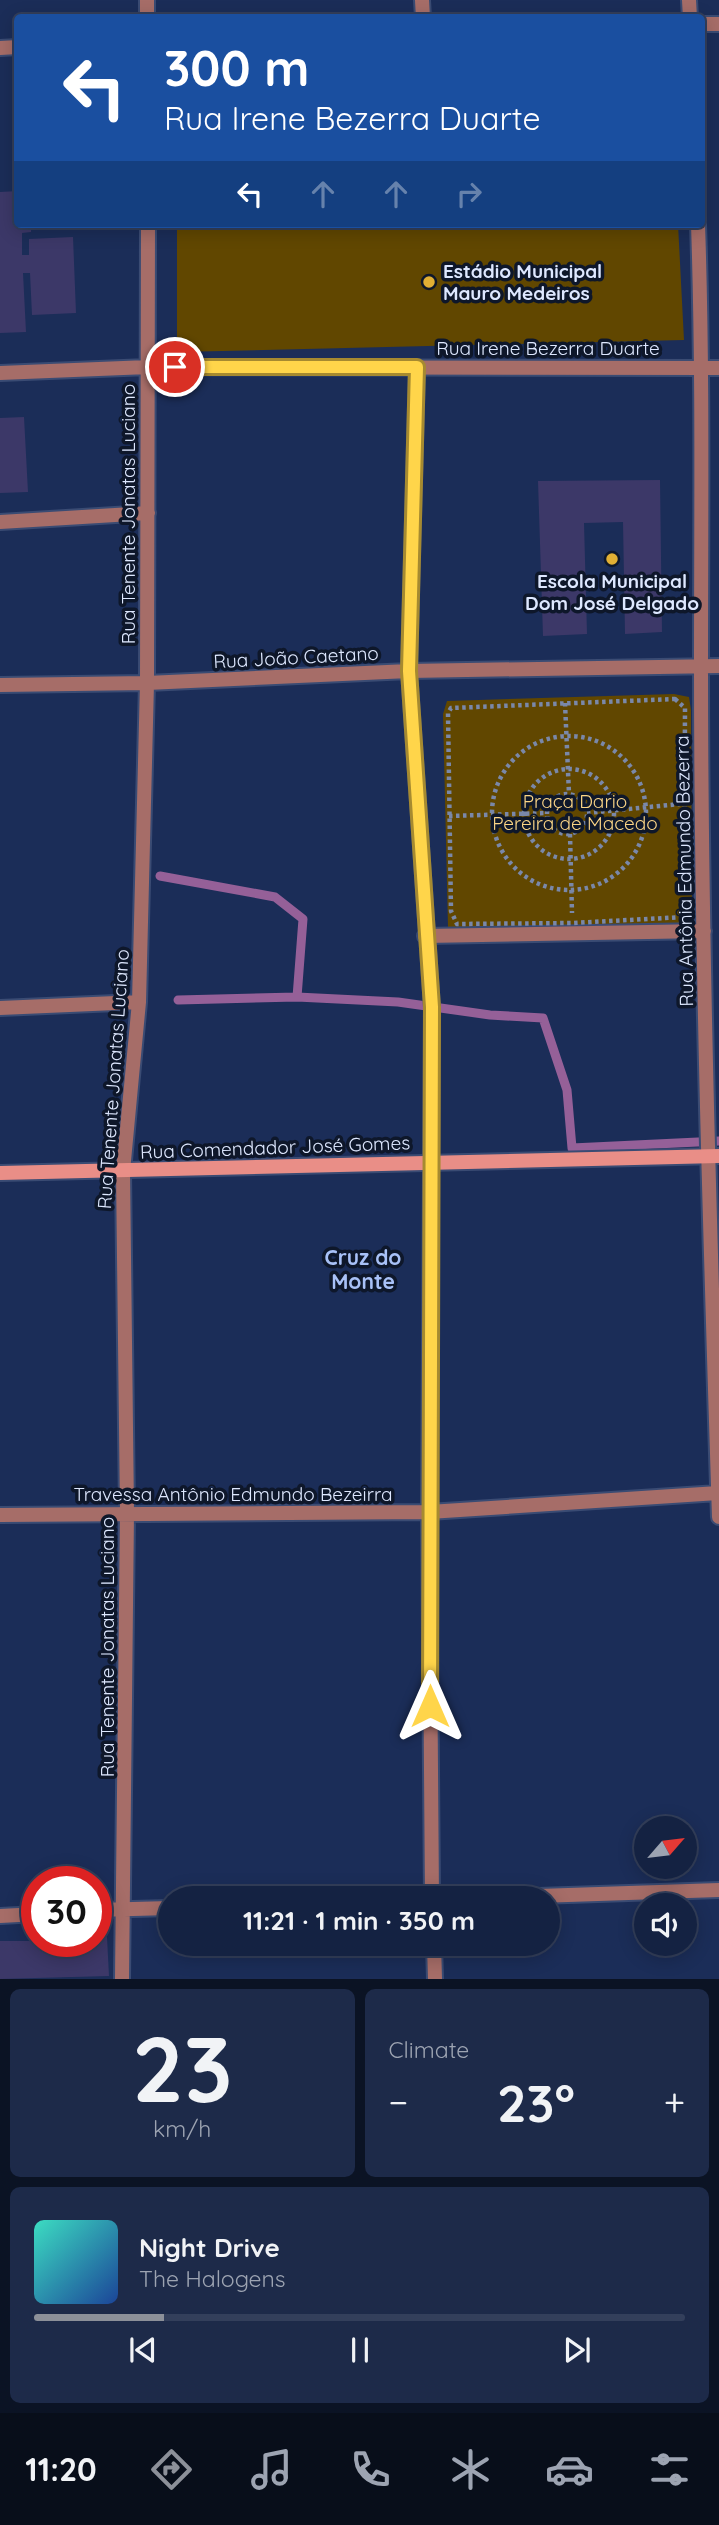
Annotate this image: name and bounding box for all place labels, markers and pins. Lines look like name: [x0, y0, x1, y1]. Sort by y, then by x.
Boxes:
place label: Estádio Municipal Mauro Medeiros: [443, 259, 602, 305]
marker: Estádio Municipal Mauro Medeiros: [421, 274, 437, 290]
pin: [145, 337, 205, 397]
marker: Escola Municipal Dom José Delgado: [604, 551, 620, 567]
place label: Escola Municipal Dom José Delgado: [525, 569, 699, 615]

